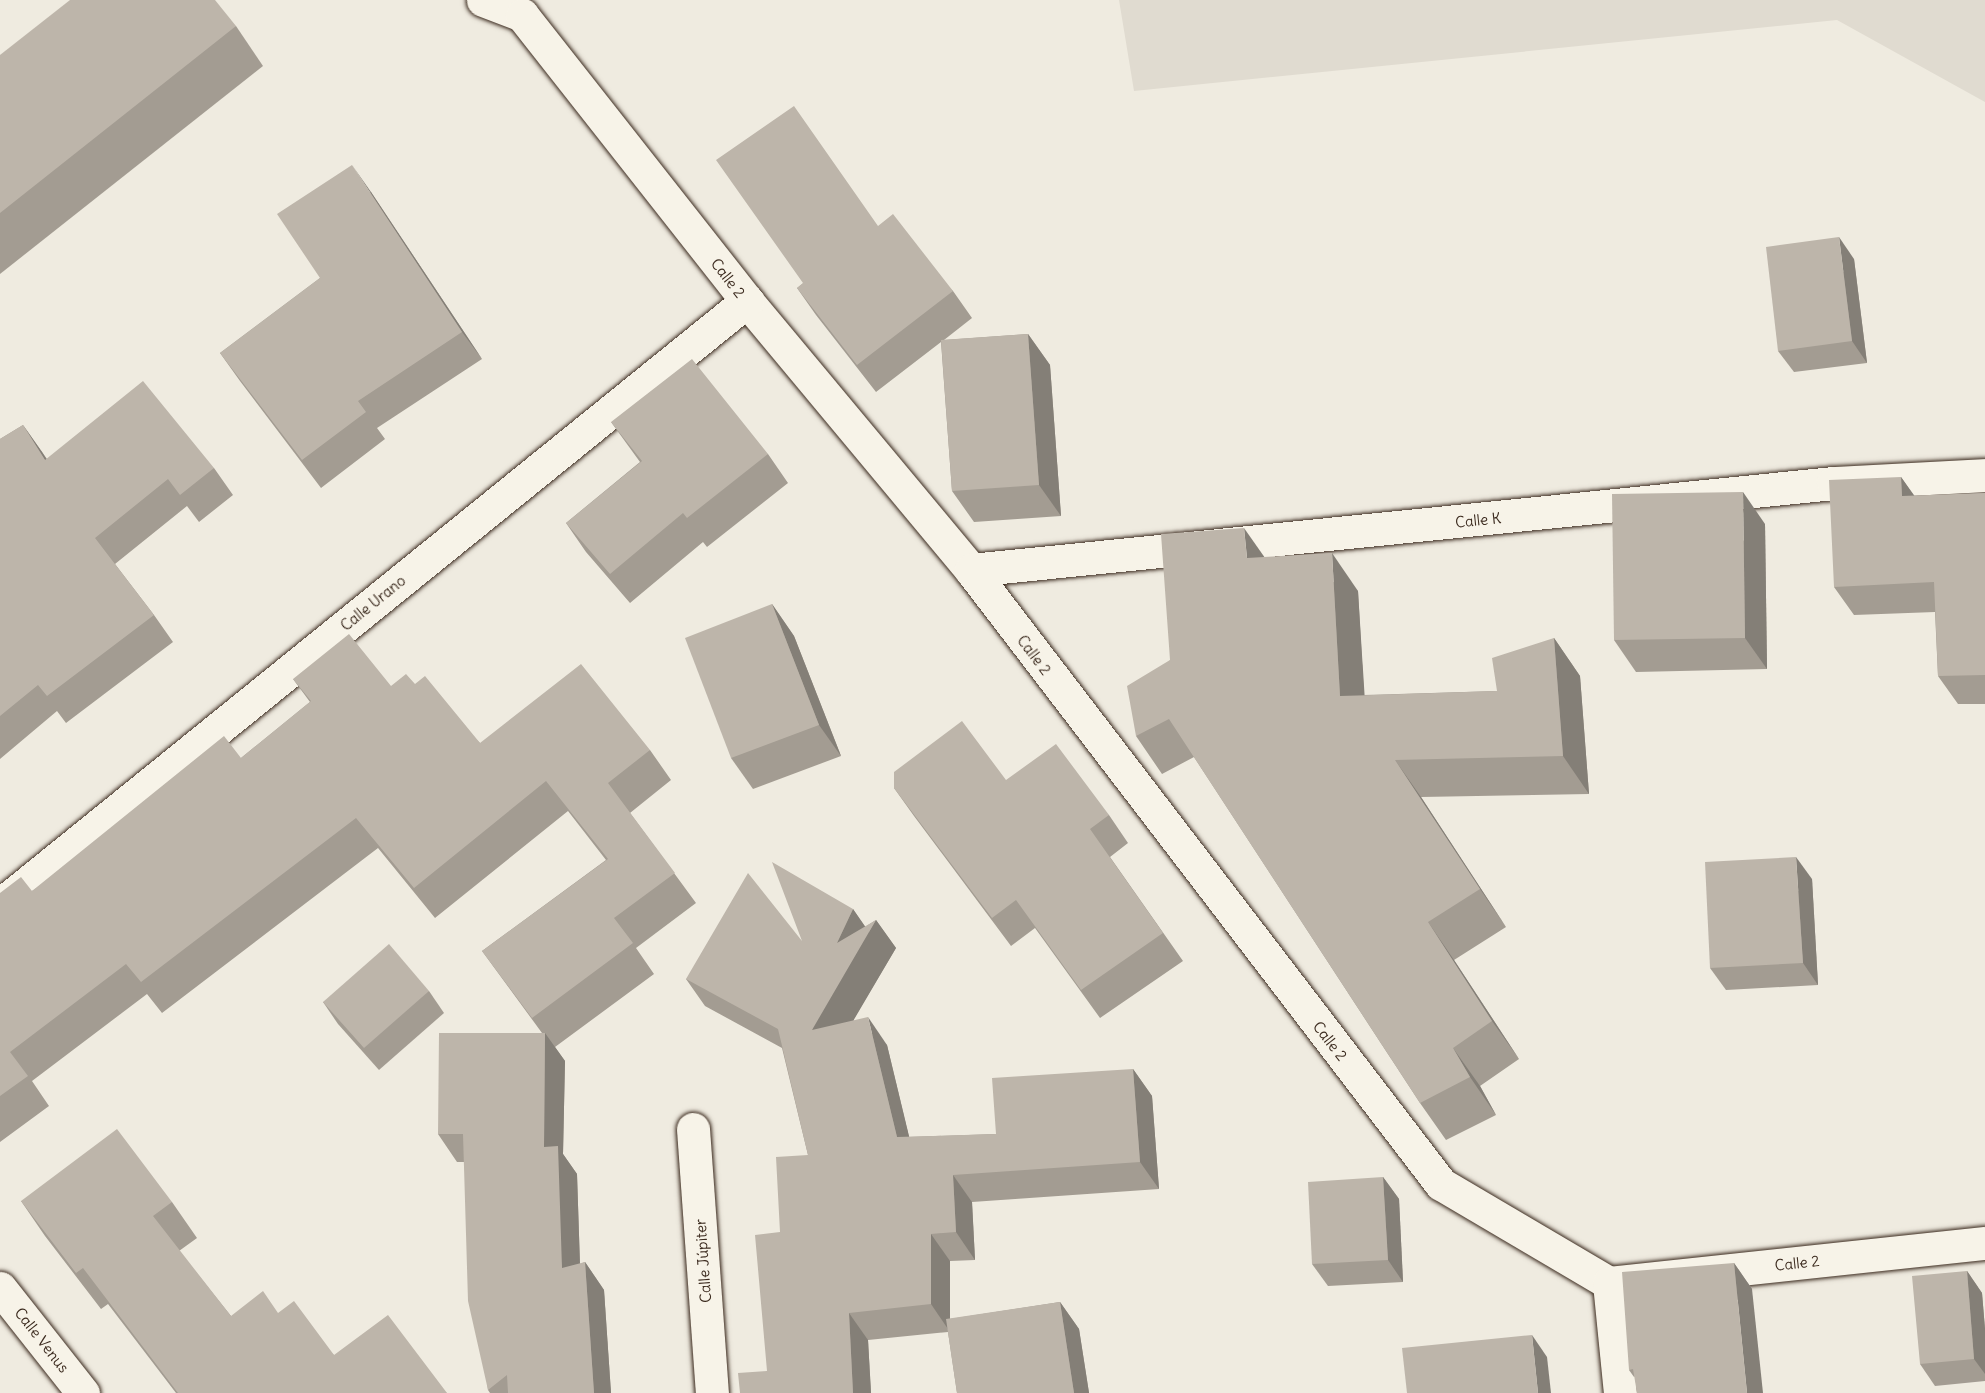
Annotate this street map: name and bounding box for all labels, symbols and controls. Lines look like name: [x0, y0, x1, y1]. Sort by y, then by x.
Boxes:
street label: Calle 2: [707, 255, 749, 301]
street label: Calle K: [1454, 509, 1502, 531]
street label: Calle Urano: [337, 571, 409, 635]
street label: Calle 2: [1013, 632, 1055, 678]
street label: Calle 2: [1309, 1018, 1351, 1064]
street label: Calle Júpiter: [691, 1218, 715, 1304]
street label: Calle 2: [1774, 1252, 1820, 1274]
street label: Calle Venus: [11, 1304, 73, 1376]

